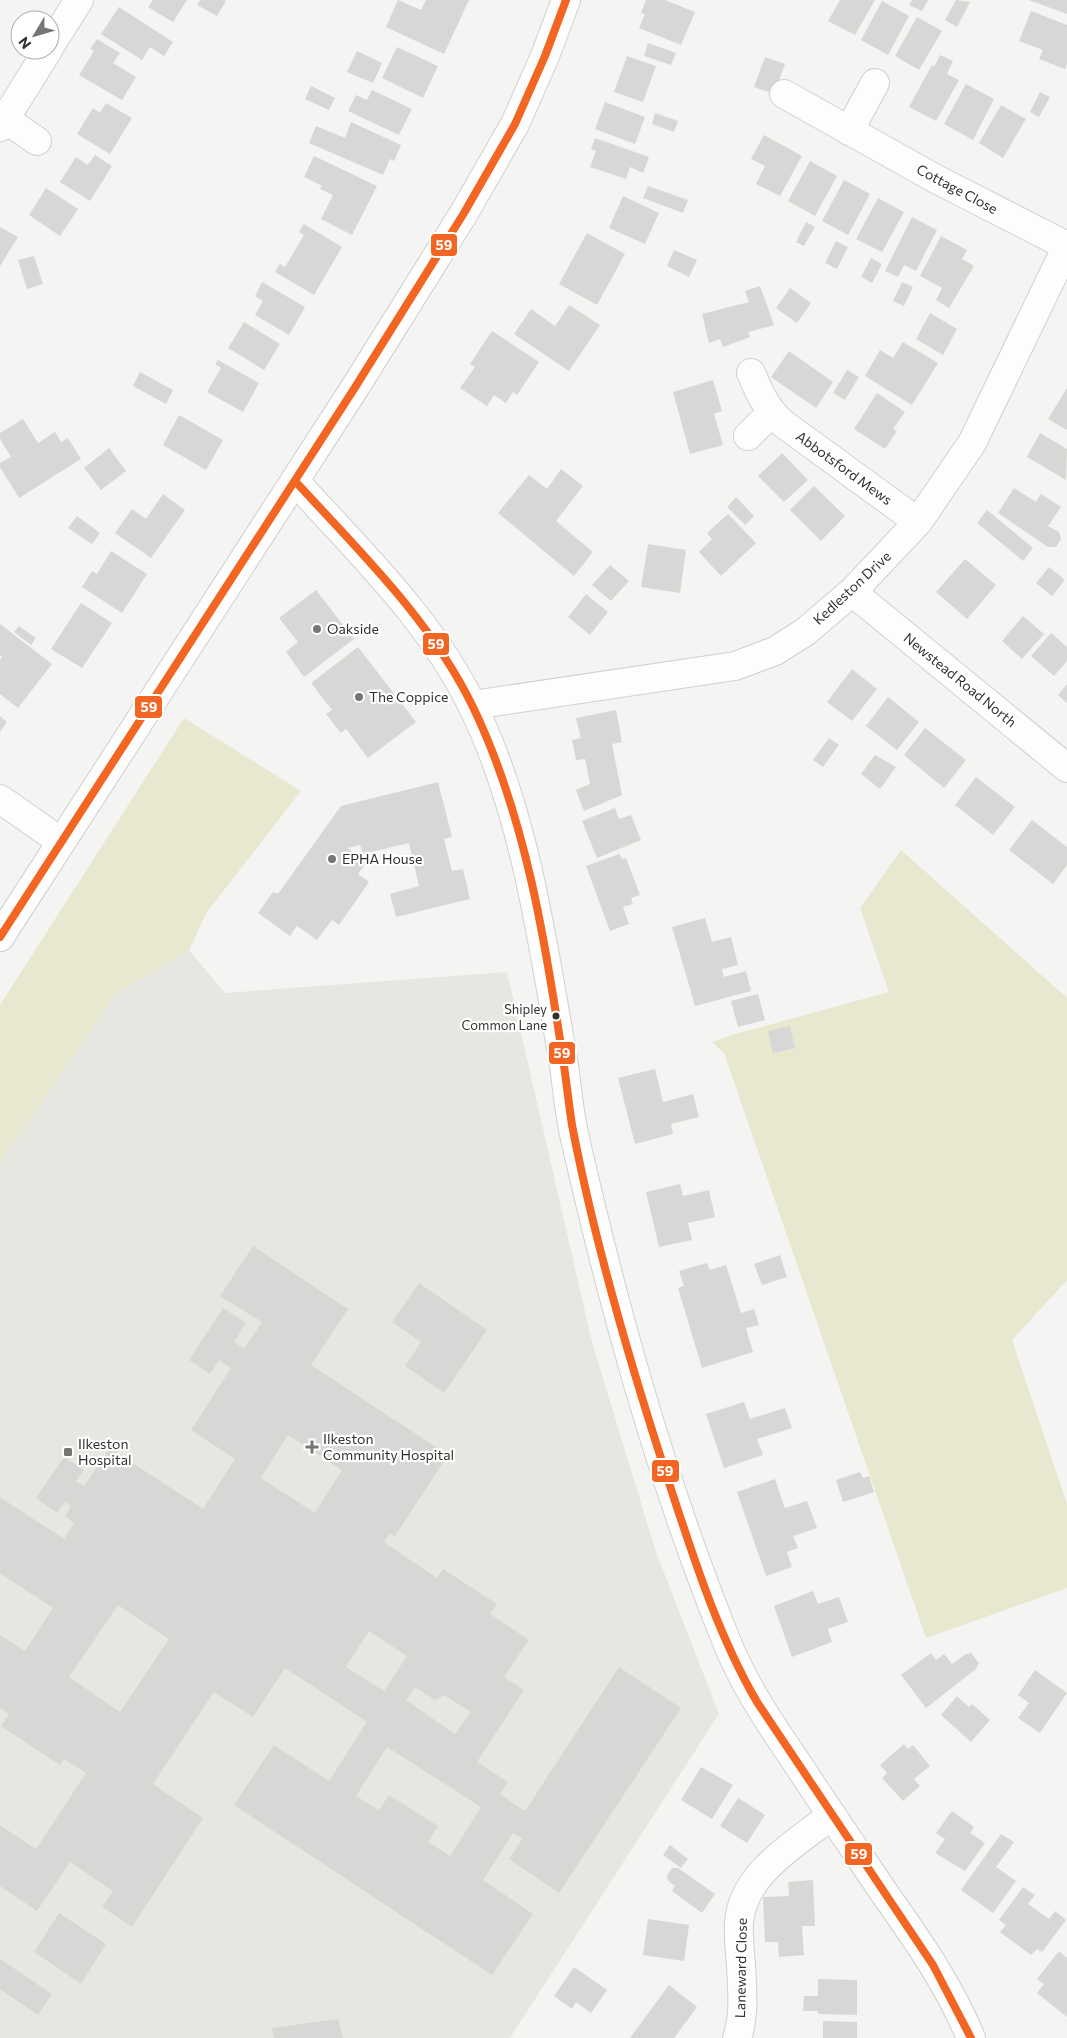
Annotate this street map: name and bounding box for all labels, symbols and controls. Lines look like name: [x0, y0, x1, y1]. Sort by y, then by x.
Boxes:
north arrow: [10, 10, 60, 60]
text: N: [14, 34, 34, 53]
street label: Cottage Close: [914, 160, 1001, 217]
line badge: 59: [430, 233, 458, 257]
text: 59: [436, 236, 453, 253]
street label: Abbotsford Mews: [793, 427, 896, 508]
street label: Kedleston Drive: [809, 547, 894, 628]
place label: Oakside: [327, 620, 379, 637]
marker: Oakside: [311, 623, 323, 635]
street label: Newstead Road North: [901, 629, 1020, 730]
line badge: 59: [422, 632, 450, 656]
text: 59: [428, 635, 445, 652]
place label: The Coppice: [369, 688, 449, 705]
marker: The Coppice: [353, 691, 365, 703]
line badge: 59: [134, 695, 163, 719]
text: 59: [141, 698, 158, 715]
place label: EPHA House: [342, 850, 422, 867]
marker: EPHA House: [326, 853, 338, 865]
place label: Shipley Common Lane: [461, 1001, 547, 1033]
marker: Shipley Common Lane: [551, 1011, 561, 1021]
line badge: 59: [548, 1041, 576, 1065]
text: 59: [554, 1044, 571, 1061]
place label: Ilkeston Community Hospital: [323, 1430, 454, 1463]
place label: Ilkeston Hospital: [78, 1435, 132, 1468]
marker: Ilkeston Community Hospital: [305, 1440, 319, 1454]
marker: Ilkeston Hospital: [62, 1446, 74, 1458]
line badge: 59: [651, 1459, 680, 1483]
text: 59: [657, 1462, 674, 1479]
line badge: 59: [844, 1842, 873, 1866]
text: 59: [851, 1845, 868, 1862]
street label: Laneward Close: [731, 1918, 750, 2018]

